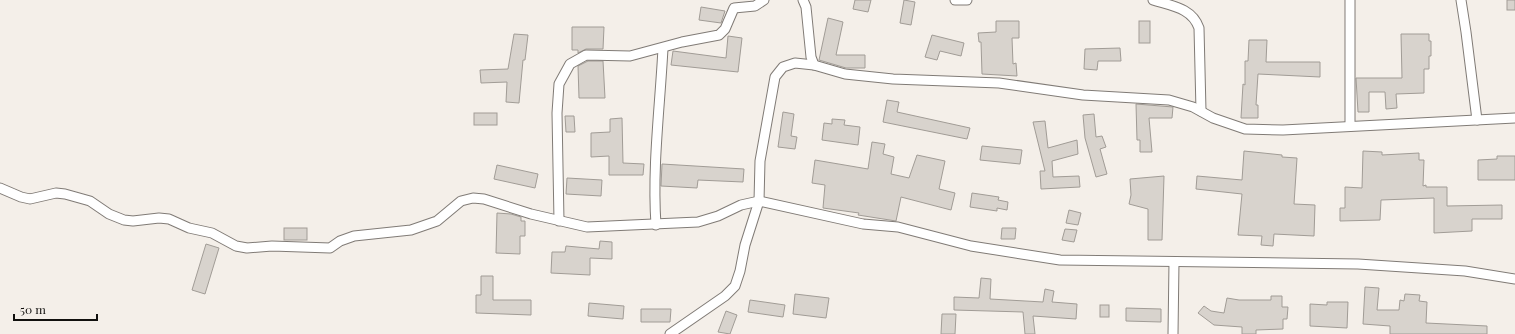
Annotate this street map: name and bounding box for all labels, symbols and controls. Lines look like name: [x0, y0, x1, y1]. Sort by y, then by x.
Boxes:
scale bar: [14, 296, 97, 322]
text: 50 m: [20, 301, 46, 317]

